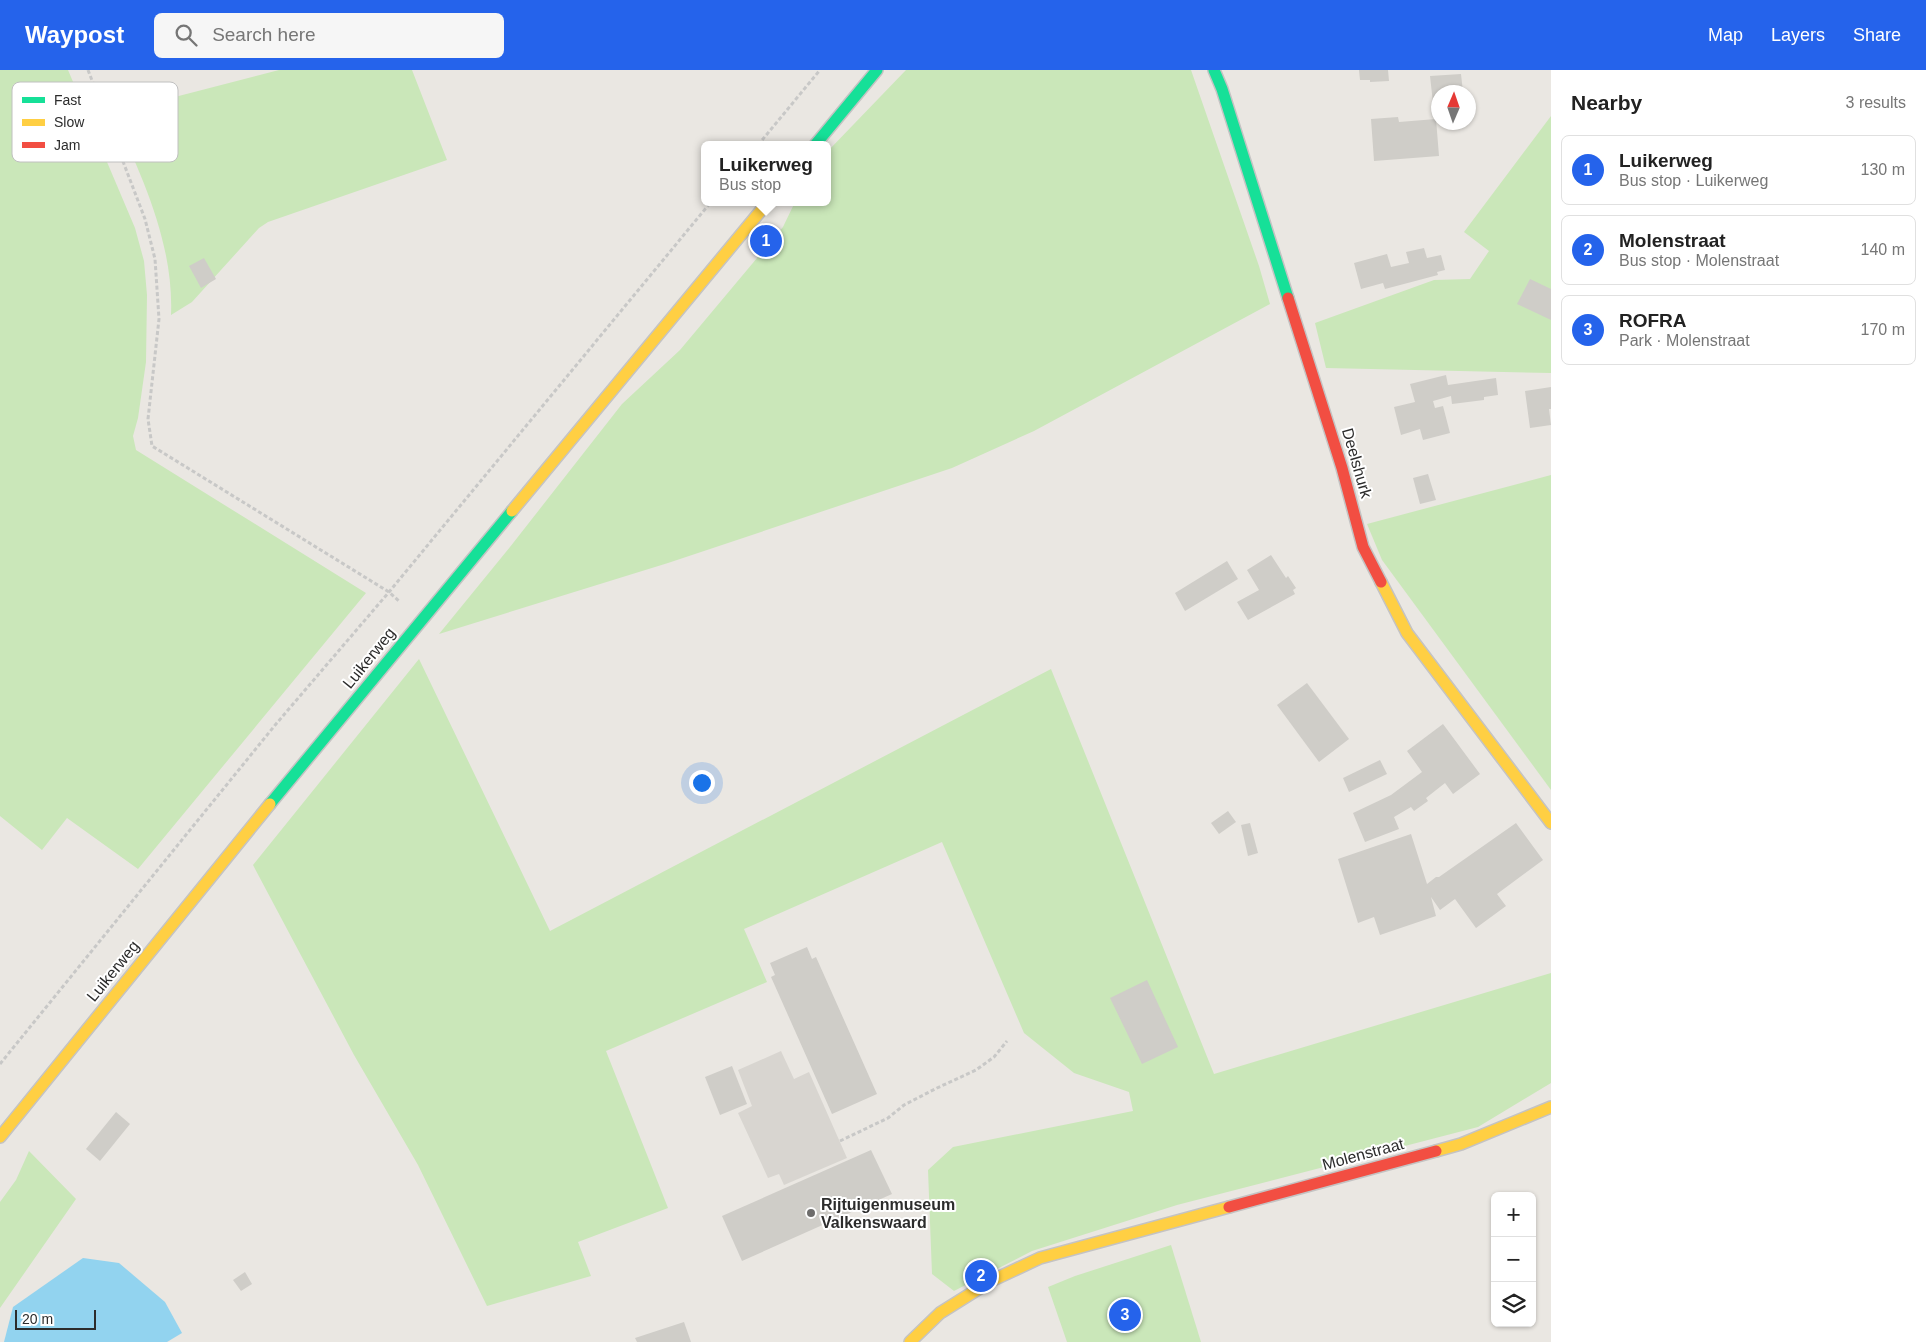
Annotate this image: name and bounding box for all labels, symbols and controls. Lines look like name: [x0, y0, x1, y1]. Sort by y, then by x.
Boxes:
search box: [154, 13, 504, 58]
text: Waypost: [25, 21, 124, 48]
icon: search: [172, 21, 200, 49]
text: Search here: [212, 24, 316, 45]
text: Map: [1708, 25, 1743, 45]
text: Layers: [1771, 25, 1825, 45]
text: Share: [1853, 25, 1901, 45]
legend: [12, 82, 178, 162]
north arrow: [1431, 85, 1476, 130]
text: Nearby: [1571, 91, 1642, 114]
text: Fast: [54, 92, 81, 108]
text: 3 results: [1846, 94, 1906, 111]
text: Slow: [54, 114, 85, 130]
text: Jam: [54, 137, 80, 153]
popup: [701, 141, 831, 206]
text: Luikerweg: [1619, 150, 1713, 171]
text: Luikerweg: [719, 154, 813, 175]
text: 1: [1584, 161, 1592, 178]
text: 130 m: [1861, 161, 1905, 178]
text: Bus stop · Luikerweg: [1619, 172, 1768, 189]
text: Bus stop: [719, 176, 781, 193]
pin: 1: [750, 222, 782, 260]
text: Molenstraat: [1619, 230, 1726, 251]
text: 2: [1584, 241, 1592, 258]
text: 140 m: [1861, 241, 1905, 258]
text: Bus stop · Molenstraat: [1619, 252, 1779, 269]
text: ROFRA: [1619, 310, 1687, 331]
text: 3: [1584, 321, 1592, 338]
text: 170 m: [1861, 321, 1905, 338]
text: Park · Molenstraat: [1619, 332, 1750, 349]
street label: Deelshurk: [1339, 426, 1375, 501]
street label: Luikerweg: [339, 624, 399, 692]
your location: [689, 770, 715, 796]
street label: Luikerweg: [83, 937, 143, 1005]
street label: Molenstraat: [1320, 1135, 1406, 1173]
map controls: [1491, 1192, 1536, 1327]
button: +: [1491, 1192, 1536, 1237]
place label: Rijtuigenmuseum Valkenswaard: [821, 1196, 955, 1231]
marker: Rijtuigenmuseum Valkenswaard: [805, 1207, 817, 1219]
button: −: [1491, 1237, 1536, 1282]
pin: 2: [965, 1257, 997, 1295]
button: layers: [1491, 1282, 1536, 1327]
pin: 3: [1109, 1296, 1141, 1334]
scale bar: [15, 1307, 96, 1330]
text: 20 m: [22, 1311, 53, 1327]

